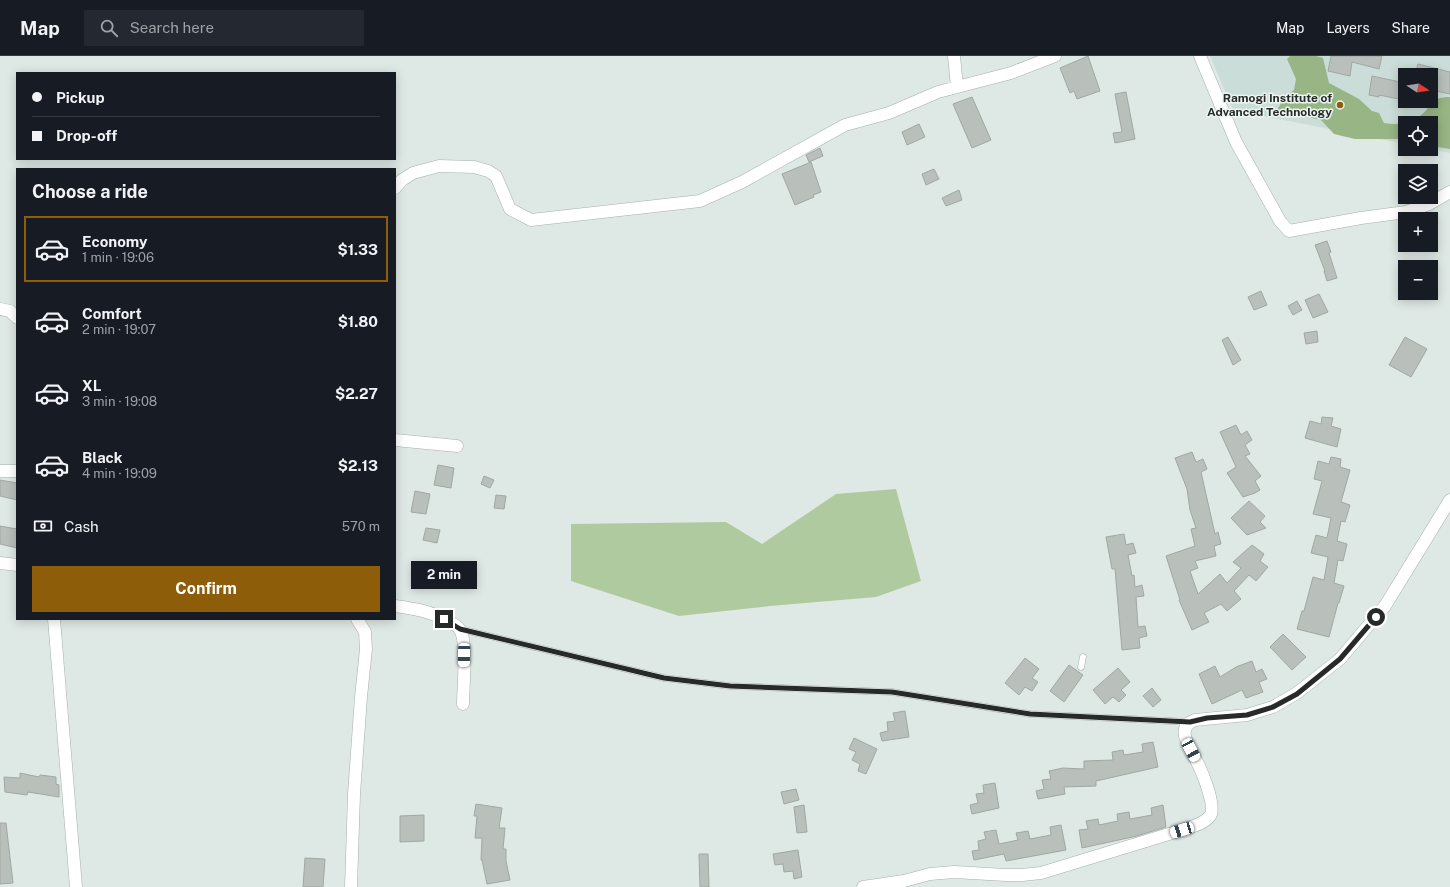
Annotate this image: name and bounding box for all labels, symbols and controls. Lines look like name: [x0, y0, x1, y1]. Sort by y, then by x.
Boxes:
search box: [84, 10, 364, 46]
text: Map: [20, 17, 60, 39]
icon: search: [98, 17, 120, 39]
text: Search here: [130, 19, 214, 36]
text: Map: [1276, 20, 1304, 36]
text: Layers: [1326, 20, 1370, 36]
text: Share: [1392, 20, 1430, 36]
north arrow: [1398, 68, 1438, 108]
map controls: [1398, 68, 1438, 300]
text: Pickup: [56, 89, 105, 106]
place label: Ramogi Institute of Advanced Technology: [1207, 91, 1332, 119]
marker: Ramogi Institute of Advanced Technology: [1335, 100, 1345, 110]
button: locate: [1398, 116, 1438, 156]
text: Drop-off: [56, 127, 117, 144]
button: layers: [1398, 164, 1438, 204]
text: Choose a ride: [32, 181, 148, 202]
button: +: [1398, 212, 1438, 252]
icon: car: [34, 231, 70, 267]
text: Economy: [82, 233, 147, 250]
text: $1.33: [337, 241, 378, 258]
text: 1 min · 19:06: [82, 250, 154, 265]
button: −: [1398, 260, 1438, 300]
icon: car: [34, 303, 70, 339]
text: Comfort: [82, 305, 142, 322]
text: $1.80: [338, 313, 378, 330]
text: 2 min · 19:07: [82, 322, 156, 337]
icon: car: [34, 375, 70, 411]
text: XL: [82, 377, 101, 394]
text: $2.27: [335, 385, 378, 402]
text: 3 min · 19:08: [82, 394, 157, 409]
icon: car: [34, 447, 70, 483]
text: Black: [82, 449, 122, 466]
text: $2.13: [338, 457, 378, 474]
text: 4 min · 19:09: [82, 466, 157, 481]
icon: cash: [32, 515, 54, 537]
text: Cash: [64, 518, 99, 535]
text: 570 m: [342, 519, 380, 534]
callout: 2 min: [411, 561, 477, 589]
button: Confirm: [32, 566, 380, 612]
text: 2 min: [427, 567, 461, 582]
route start: [1367, 608, 1385, 626]
route end: [435, 610, 453, 628]
car: [458, 643, 470, 667]
car: [1180, 737, 1202, 763]
car: [1169, 821, 1195, 839]

